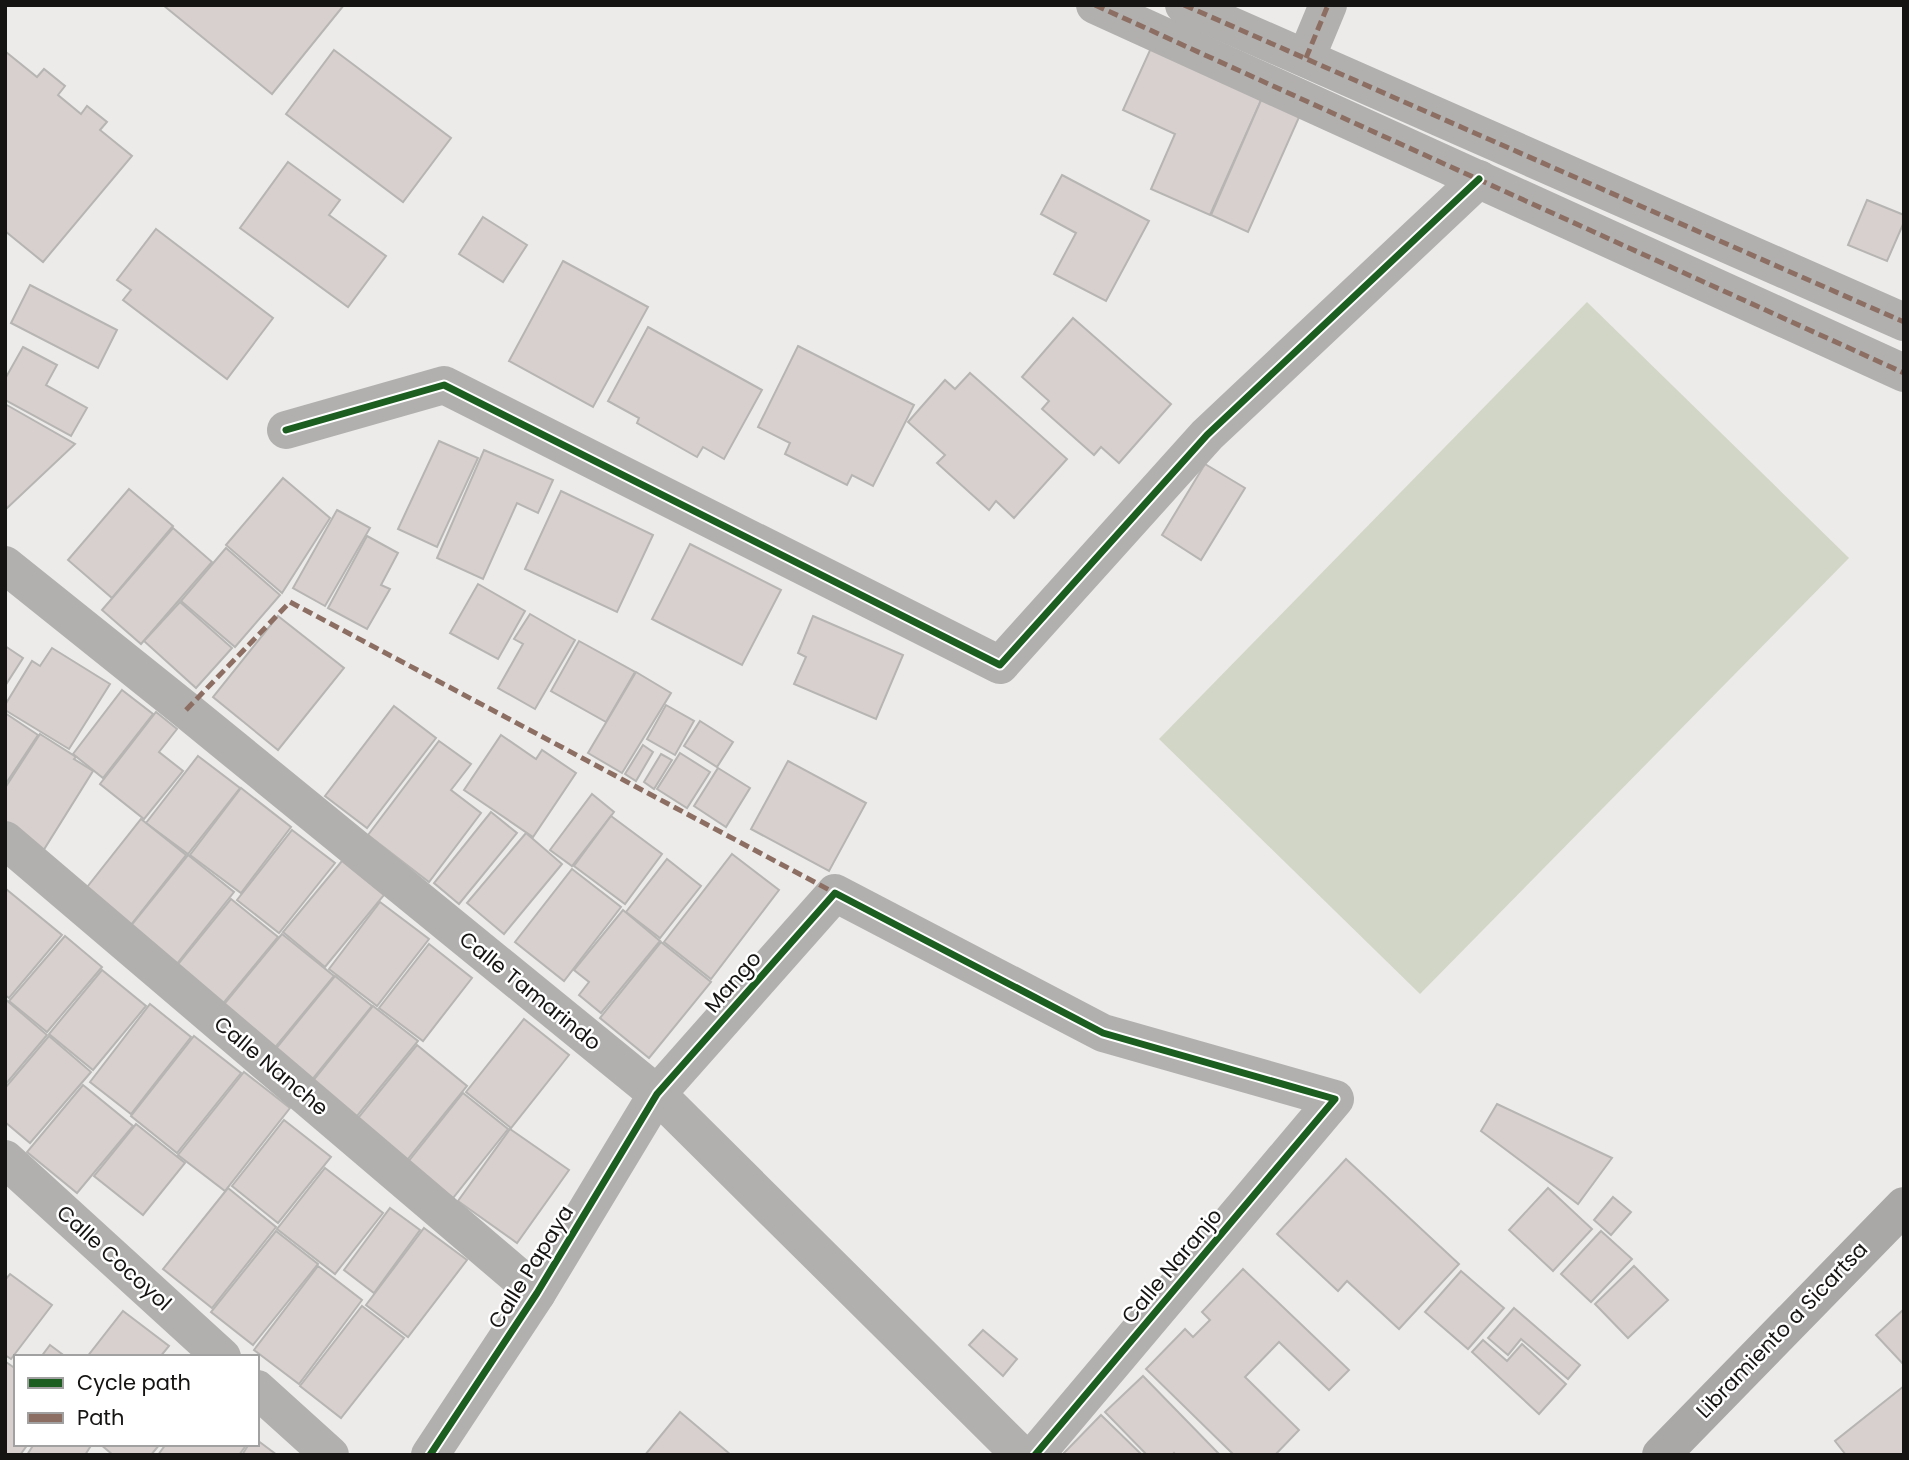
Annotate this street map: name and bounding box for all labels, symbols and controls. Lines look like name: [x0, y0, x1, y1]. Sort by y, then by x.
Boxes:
street label: Calle Tamarindo: [453, 924, 607, 1057]
street label: Mango: [698, 944, 768, 1019]
street label: Calle Nanche: [208, 1009, 335, 1122]
street label: Calle Cocoyol: [51, 1198, 178, 1317]
street label: Calle Papaya: [481, 1200, 580, 1334]
street label: Calle Naranjo: [1115, 1202, 1229, 1330]
street label: Libramiento a Sicartsa: [1689, 1235, 1874, 1424]
legend: [14, 1355, 259, 1446]
text: Cycle path: [77, 1368, 191, 1397]
text: Path: [77, 1403, 124, 1432]

